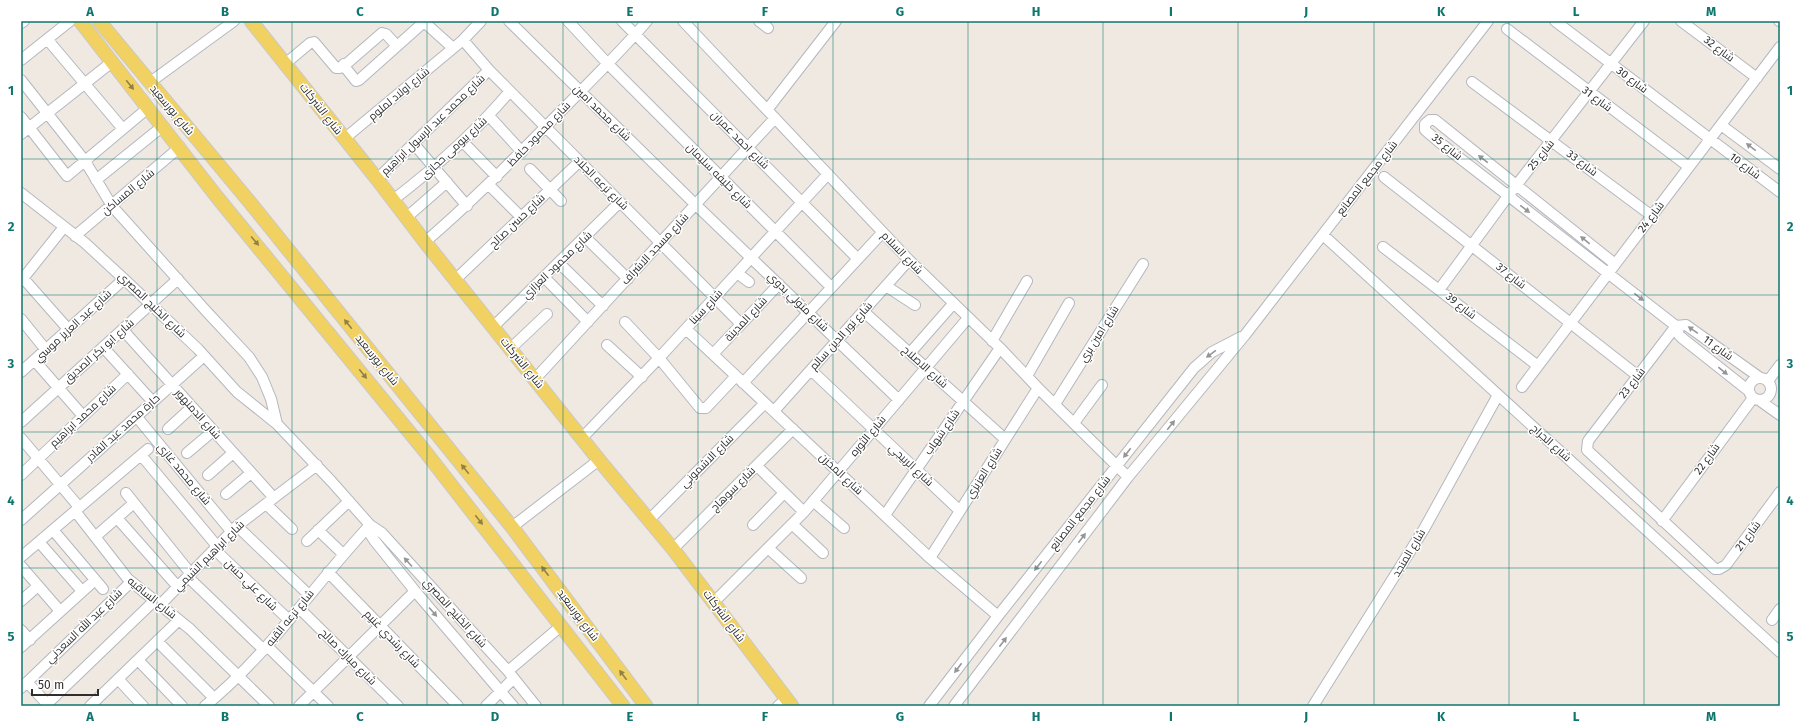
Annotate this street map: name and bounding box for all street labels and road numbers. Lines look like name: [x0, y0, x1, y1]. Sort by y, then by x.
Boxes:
street label: شارع 32: [1700, 33, 1737, 66]
street label: شارع 30: [1613, 64, 1650, 97]
street label: شارع اولاد لملوم: [366, 65, 433, 124]
street label: شارع محمد عبد الرسول ابراهيم: [378, 72, 488, 179]
street label: شارع الشركات: [296, 81, 345, 138]
street label: شارع بورسعيد: [146, 82, 197, 138]
street label: شارع محمد امين: [570, 82, 634, 144]
street label: شارع 31: [1579, 84, 1615, 115]
street label: شارع محمود حافظ: [505, 99, 574, 170]
street label: شارع احمد عمران: [707, 108, 772, 173]
street label: شارع بيومى حجازى: [418, 114, 490, 183]
street label: شارع 35: [1429, 131, 1465, 164]
street label: شارع 25: [1525, 137, 1558, 173]
street label: شارع مجمع المصانع: [1334, 138, 1401, 219]
street label: شارع خليفه سليمان: [683, 141, 754, 212]
street label: شارع 33: [1563, 147, 1600, 180]
street label: شارع 10: [1726, 150, 1763, 183]
street label: شارع ترعه الجلاد: [570, 153, 631, 214]
street label: شارع المساكن: [99, 166, 158, 219]
street label: شارع حسن صالح: [486, 191, 548, 252]
street label: شارع 24: [1635, 199, 1668, 236]
street label: شارع مسجد الاشراف: [619, 211, 692, 288]
street label: شارع محمود العزازي: [519, 228, 596, 303]
street label: شارع السلام: [878, 229, 925, 278]
street label: شارع 37: [1493, 260, 1529, 293]
street label: شارع الخليج المصري: [114, 269, 188, 342]
street label: شارع متولي بدوي: [763, 270, 831, 336]
street label: شارع عبد العزيز موسي: [32, 287, 115, 366]
street label: شارع سينا: [687, 287, 726, 328]
street label: شارع 39: [1442, 290, 1479, 323]
street label: شارع المدينة: [722, 294, 771, 345]
street label: شارع نور الدين سالم: [807, 299, 876, 373]
street label: شارع امين بري: [1076, 303, 1123, 366]
street label: شارع ابو بكر الصديق: [61, 316, 137, 387]
street label: شارع بورسعيد: [352, 332, 401, 389]
street label: شارع 11: [1700, 333, 1735, 364]
street label: شارع الشركات: [497, 335, 546, 392]
street label: شارع الاصلاح: [899, 343, 951, 392]
street label: شارع 23: [1616, 365, 1649, 401]
street label: شارع محمد ابراهيم: [47, 382, 119, 451]
street label: شارع الدمنهور: [171, 386, 224, 442]
street label: حارة محمد عبد القادر: [83, 392, 162, 465]
street label: شارع شهاب: [922, 407, 963, 458]
street label: شارع الثوره: [847, 413, 890, 460]
street label: شارع الجراج: [1528, 422, 1574, 465]
street label: شارع الاشموني: [678, 432, 738, 492]
street label: شارع محمد غازي: [153, 440, 214, 509]
street label: شارع الربيجي: [885, 441, 936, 490]
street label: شارع 22: [1691, 441, 1723, 478]
street label: شارع العزيزي: [963, 445, 1006, 502]
street label: شارع المخزن: [816, 451, 866, 498]
street label: شارع سوهاج: [708, 464, 759, 515]
street label: شارع مجمع المصانع: [1047, 473, 1114, 554]
street label: شارع ابراهيم الشيمي: [171, 518, 248, 595]
street label: شارع 21: [1733, 518, 1764, 554]
street label: شارع المنجد: [1390, 527, 1429, 580]
street label: شارع علي حسن: [221, 557, 280, 615]
street label: شارع الساقيه: [124, 574, 179, 622]
street label: شارع الخليج المصري: [419, 576, 490, 652]
street label: شارع عبد الله السعدني: [42, 585, 126, 667]
street label: شارع بورسعيد: [553, 586, 602, 644]
street label: شارع ترعه القبه: [263, 587, 317, 649]
street label: شارع الشركات: [699, 587, 748, 645]
street label: شارع رشدي غنيم: [360, 607, 423, 672]
street label: شارع مبارك صالح: [316, 626, 379, 689]

